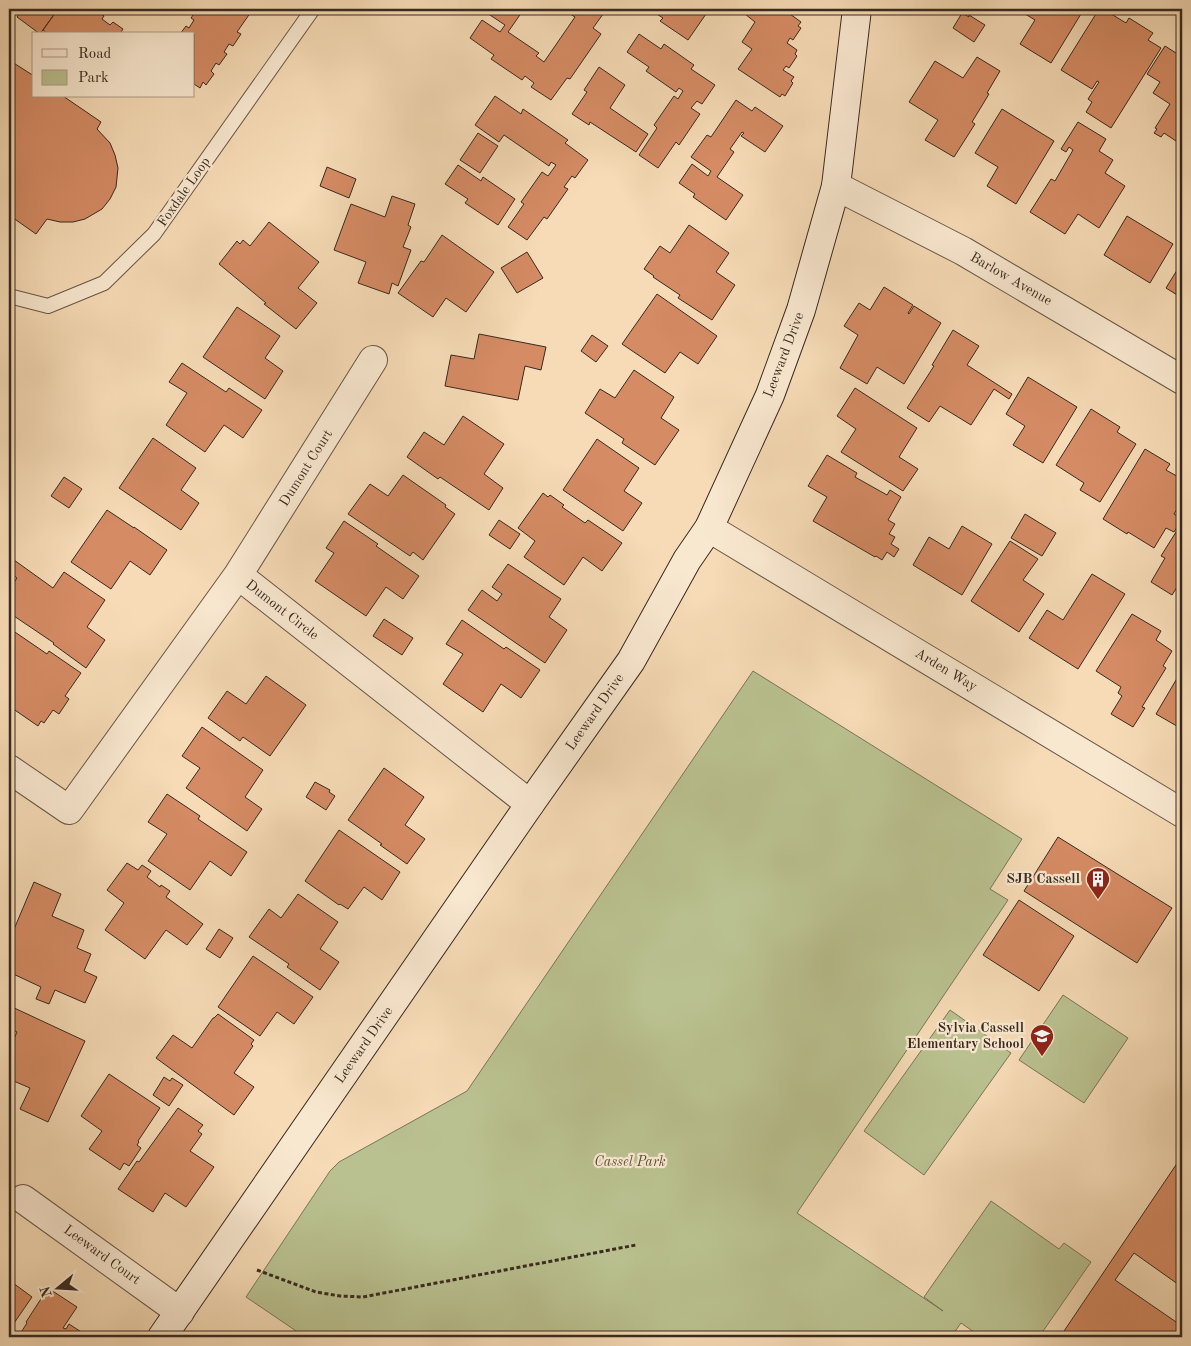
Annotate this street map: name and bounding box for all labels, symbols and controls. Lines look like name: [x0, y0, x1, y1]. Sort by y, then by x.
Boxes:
legend: [32, 32, 195, 98]
text: Road: [78, 47, 112, 62]
text: Park: [78, 71, 109, 86]
street label: Foxdale Loop: [155, 155, 213, 229]
street label: Barlow Avenue: [968, 250, 1054, 308]
street label: Leeward Drive: [761, 310, 807, 400]
street label: Dumont Court: [277, 427, 335, 509]
street label: Dumont Circle: [243, 577, 321, 643]
street label: Arden Way: [913, 646, 980, 694]
street label: Leeward Drive: [563, 671, 627, 753]
building icon: SJB Cassell: [1085, 866, 1111, 900]
place label: SJB Cassell: [1006, 872, 1080, 886]
street label: Leeward Drive: [332, 1004, 396, 1086]
place label: Sylvia Cassell Elementary School: [907, 1021, 1024, 1051]
school or university icon: Sylvia Cassell Elementary School: [1029, 1023, 1055, 1057]
park label: Cassel Park: [594, 1155, 666, 1169]
street label: Leeward Court: [61, 1223, 143, 1287]
north arrow: [32, 1264, 82, 1314]
text: N: [38, 1284, 55, 1299]

